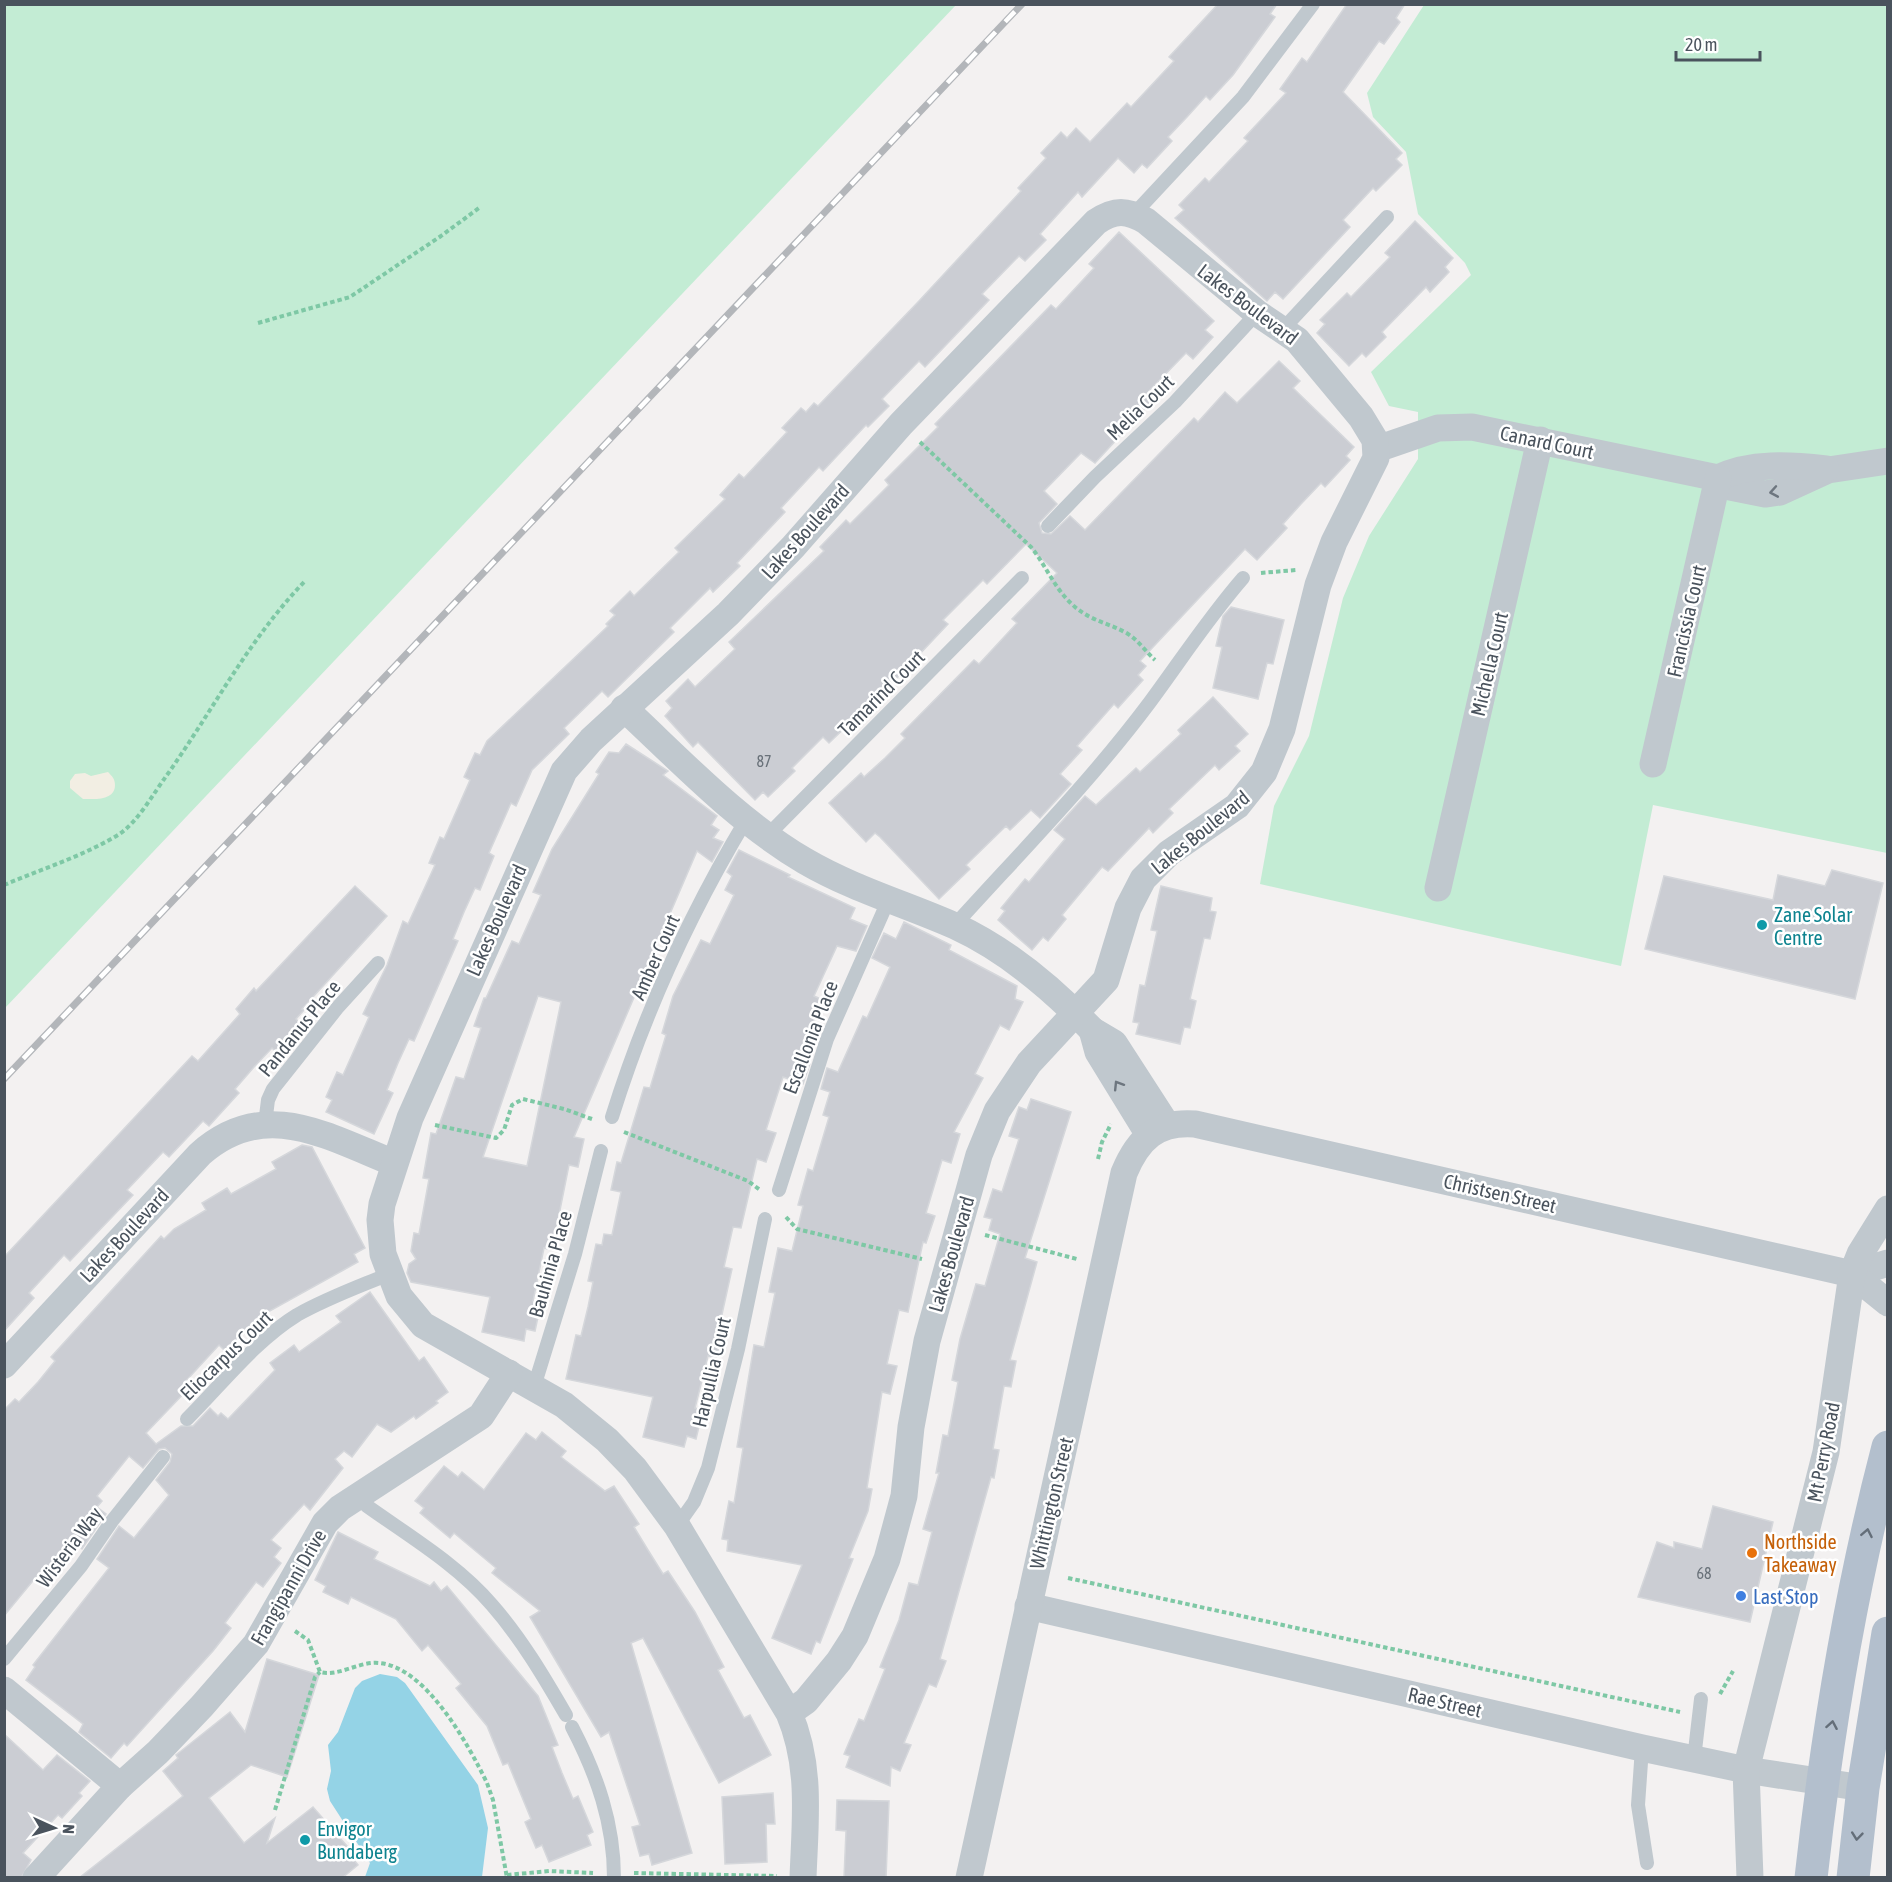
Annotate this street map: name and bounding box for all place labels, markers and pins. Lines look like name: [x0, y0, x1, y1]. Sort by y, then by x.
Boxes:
place label: Zane Solar Centre: [1774, 903, 1853, 949]
marker: Zane Solar Centre: [1755, 918, 1769, 932]
place label: Northside Takeaway: [1764, 1530, 1837, 1576]
marker: Northside Takeaway: [1745, 1546, 1759, 1560]
place label: Last Stop: [1753, 1585, 1818, 1608]
marker: Last Stop: [1734, 1589, 1748, 1603]
place label: Envigor Bundaberg: [317, 1817, 397, 1863]
marker: Envigor Bundaberg: [298, 1833, 312, 1847]

